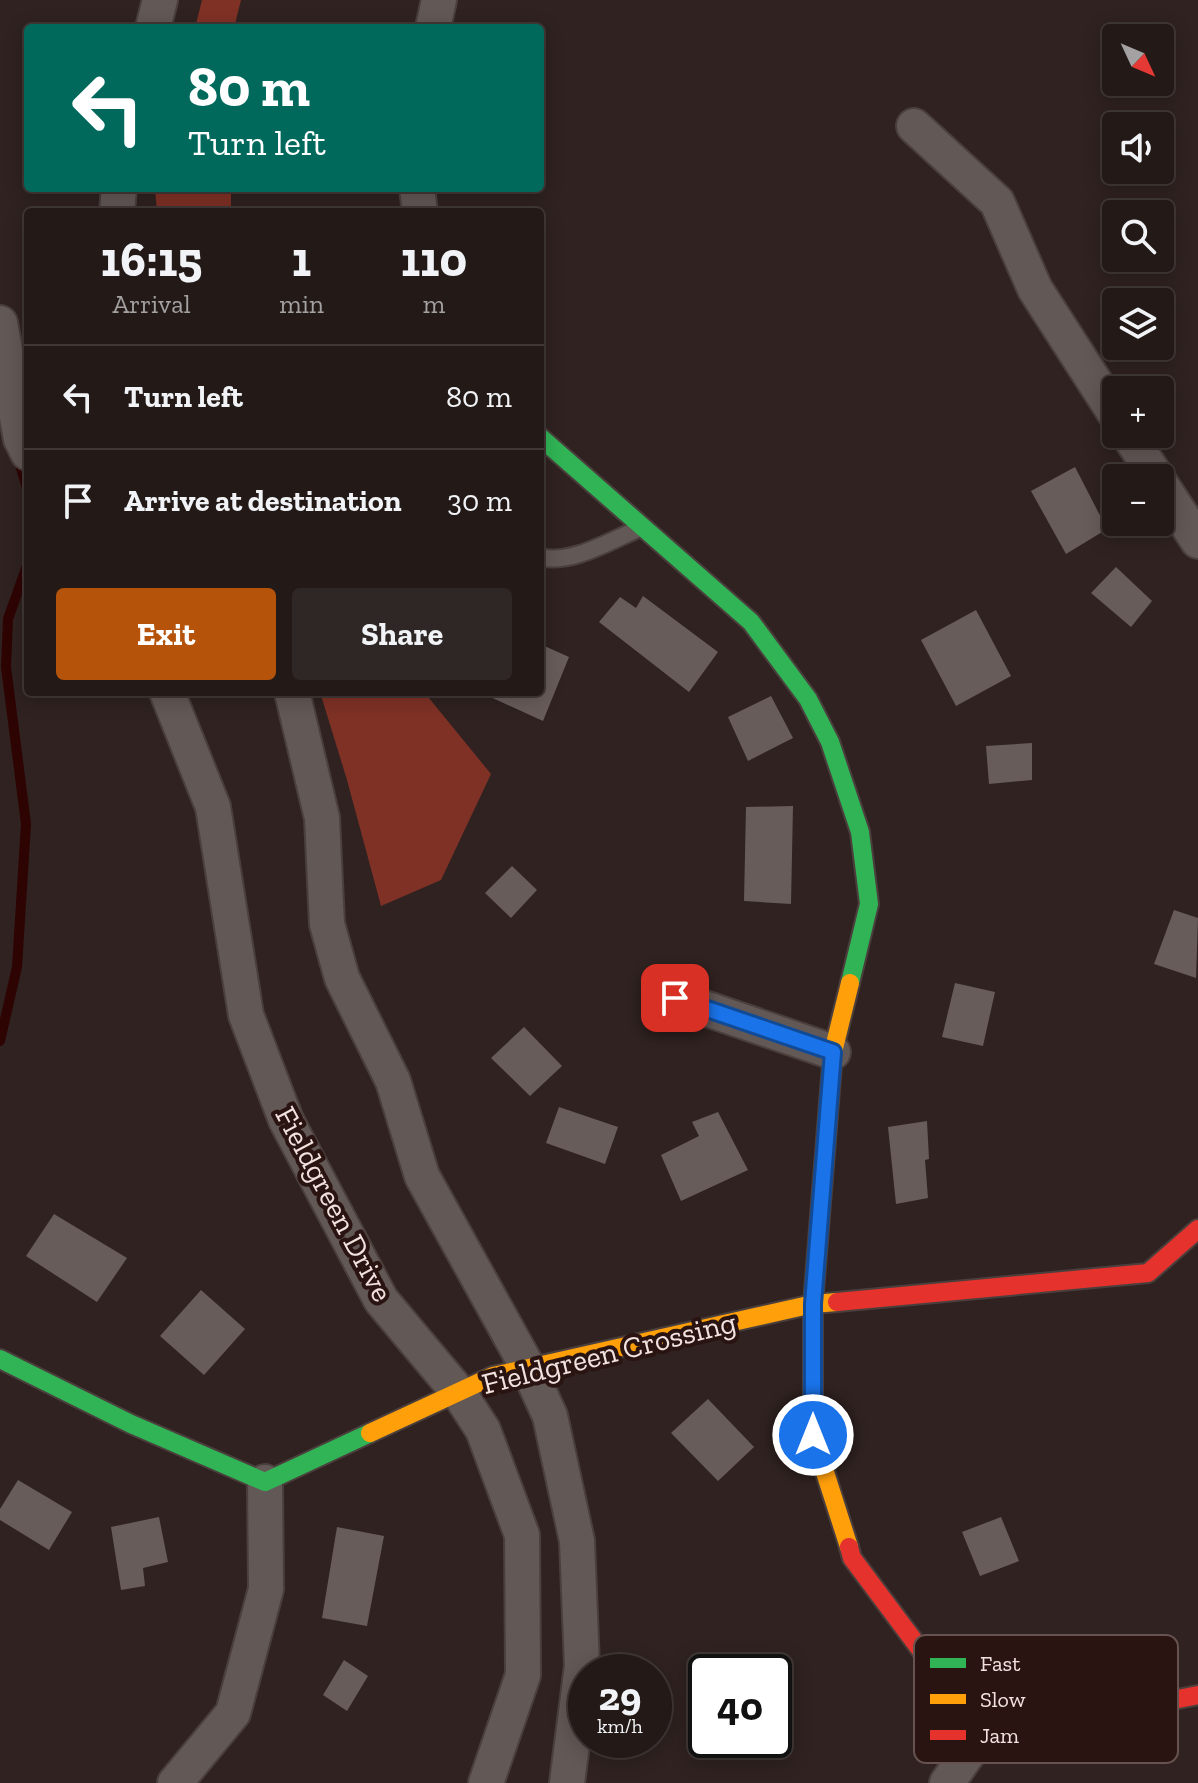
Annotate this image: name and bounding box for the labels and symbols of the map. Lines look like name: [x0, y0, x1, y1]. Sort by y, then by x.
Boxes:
north arrow: [1102, 24, 1174, 96]
pin: [641, 964, 709, 1032]
street label: Fieldgreen Drive: [268, 1100, 400, 1308]
street label: Fieldgreen Crossing: [478, 1304, 740, 1402]
position arrow: [771, 1393, 855, 1477]
legend: [914, 1635, 1178, 1763]
text: Fast: [980, 1650, 1021, 1677]
speed limit sign: 40: [688, 1654, 792, 1758]
text: Slow: [980, 1686, 1026, 1713]
text: Jam: [980, 1722, 1019, 1749]

